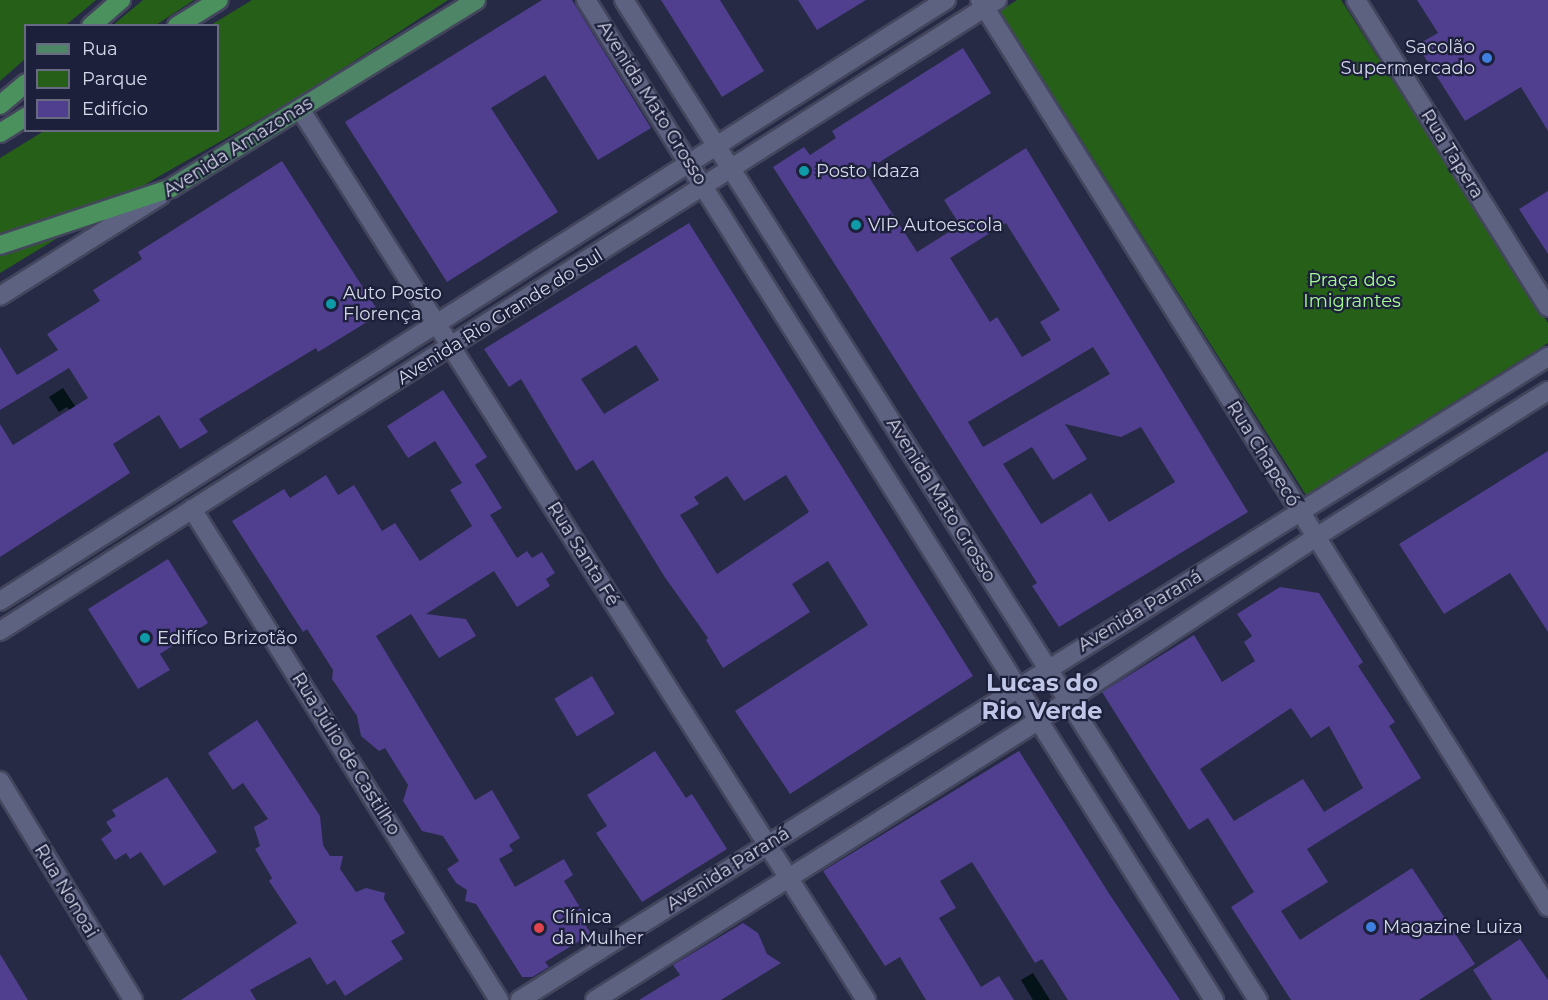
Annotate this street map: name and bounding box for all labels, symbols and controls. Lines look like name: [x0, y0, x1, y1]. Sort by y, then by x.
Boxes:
street label: Avenida Mato Grosso: [593, 17, 711, 189]
legend: [24, 24, 219, 132]
place label: Sacolão Supermercado: [1340, 37, 1475, 80]
text: Rua: [82, 38, 118, 60]
marker: Sacolão Supermercado: [1480, 51, 1494, 65]
text: Parque: [82, 68, 147, 90]
street label: Avenida Amazonas: [159, 92, 317, 202]
text: Edifício: [82, 98, 148, 120]
street label: Rua Tapera: [1416, 105, 1488, 203]
place label: Posto Idaza: [816, 160, 920, 182]
marker: Posto Idaza: [797, 164, 811, 178]
place label: VIP Autoescola: [868, 214, 1003, 236]
marker: VIP Autoescola: [849, 218, 863, 232]
street label: Avenida Rio Grande do Sul: [393, 245, 607, 389]
park label: Praça dos Imigrantes: [1303, 270, 1401, 312]
place label: Auto Posto Florença: [343, 283, 442, 326]
marker: Auto Posto Florença: [324, 297, 338, 311]
street label: Rua Chapecó: [1222, 397, 1304, 511]
street label: Avenida Mato Grosso: [882, 414, 1000, 586]
street label: Rua Santa Fé: [542, 498, 624, 610]
street label: Avenida Paraná: [1074, 566, 1206, 656]
place label: Edifíco Brizotão: [157, 627, 298, 649]
marker: Edifíco Brizotão: [138, 631, 152, 645]
street label: Rua Júlio de Castilho: [287, 669, 405, 839]
district label: Lucas do Rio Verde: [982, 669, 1102, 725]
street label: Avenida Paraná: [663, 823, 793, 915]
street label: Rua Nonoai: [30, 840, 102, 942]
place label: Clínica da Mulher: [552, 907, 644, 950]
place label: Magazine Luiza: [1383, 916, 1523, 938]
marker: Clínica da Mulher: [530, 919, 548, 937]
marker: Magazine Luiza: [1364, 920, 1378, 934]

